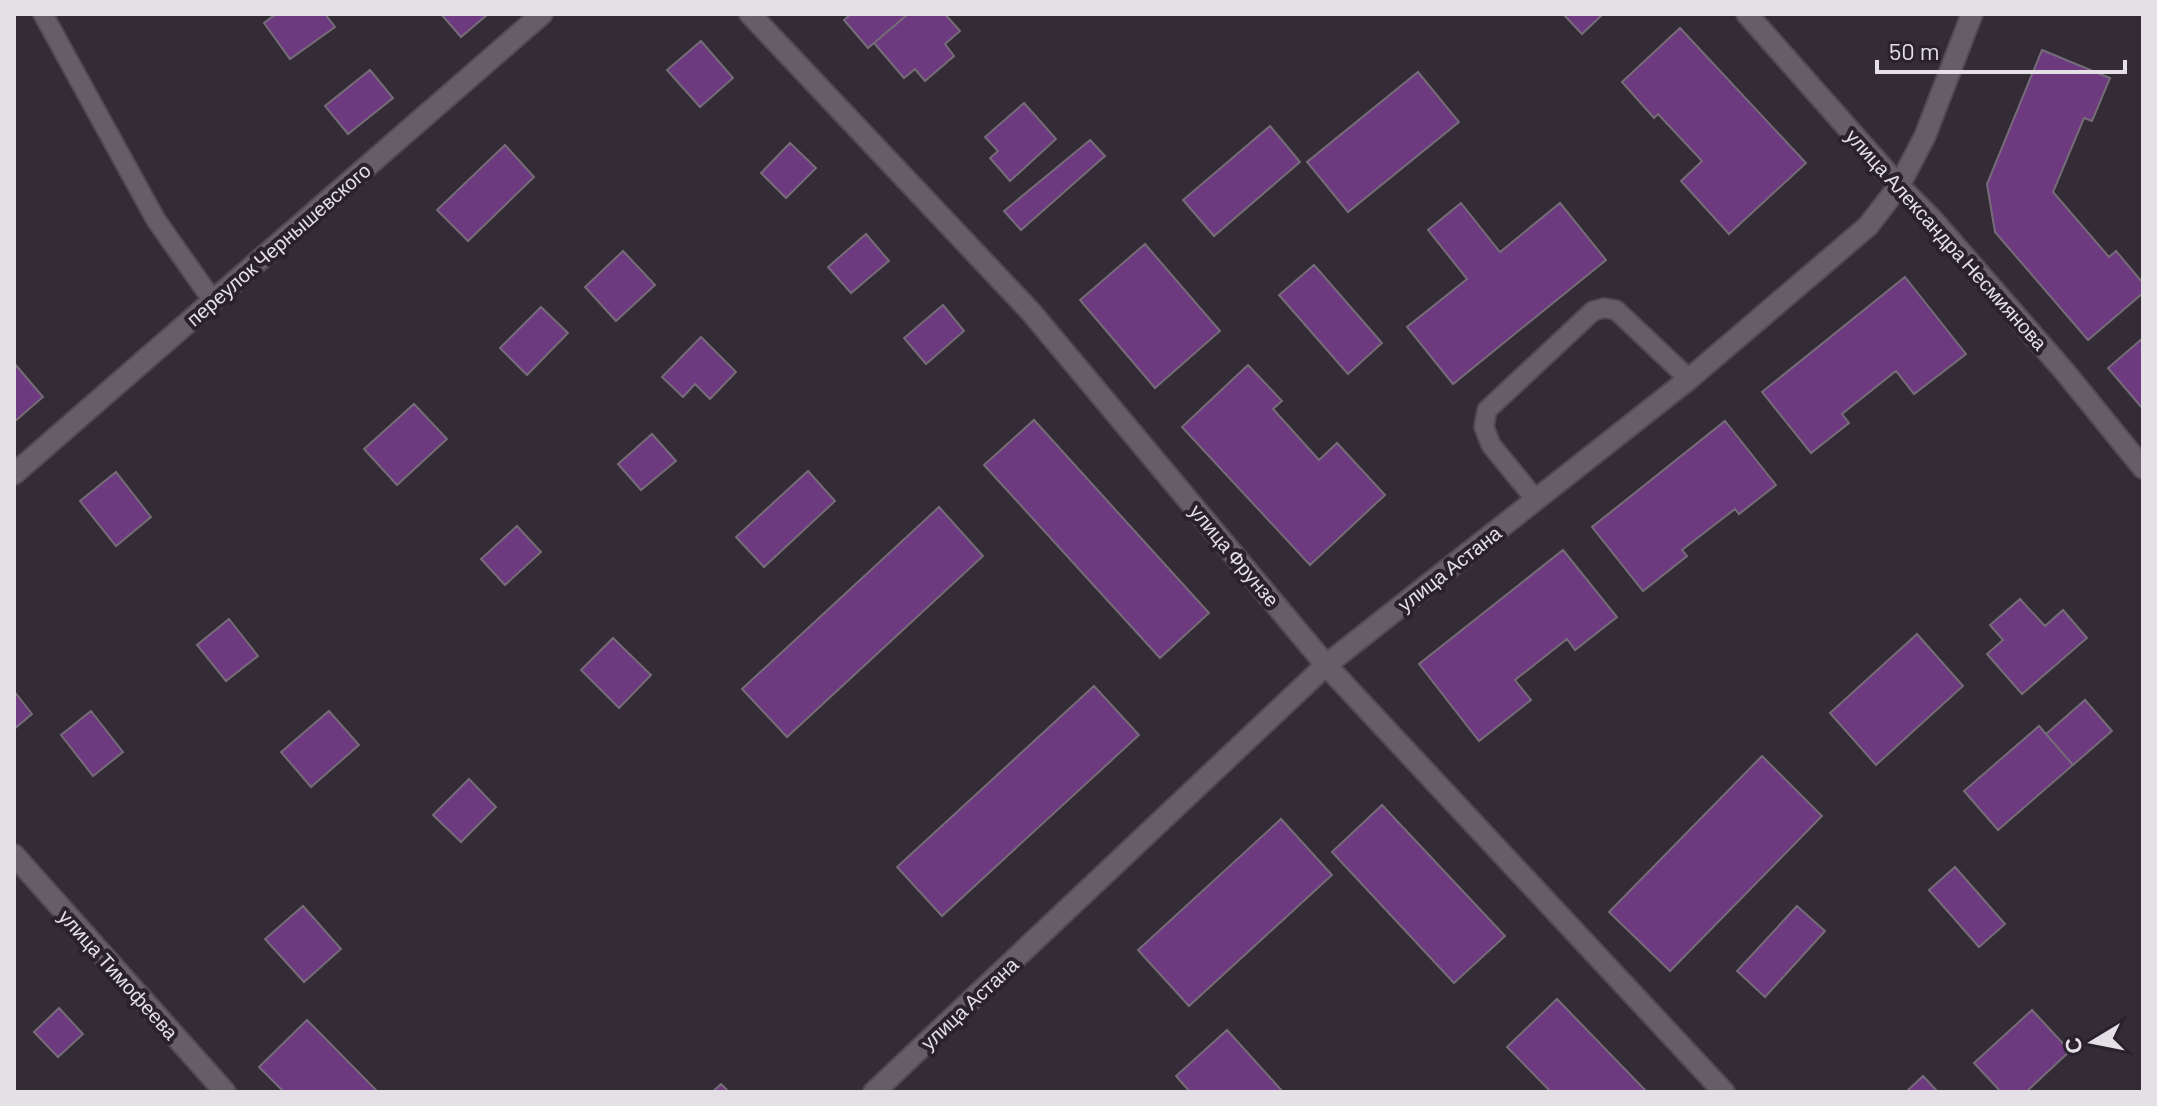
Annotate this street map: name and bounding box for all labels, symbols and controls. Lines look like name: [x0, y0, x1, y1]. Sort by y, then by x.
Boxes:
scale bar: [1877, 24, 2125, 74]
text: 50 m: [1889, 36, 1940, 65]
street label: улица Александра Несмиянова: [1841, 124, 2053, 355]
street label: переулок Чернышевского: [181, 158, 375, 330]
street label: улица Фрунзе: [1185, 499, 1285, 611]
street label: улица Астана: [1393, 520, 1506, 616]
street label: улица Тимофеева: [54, 904, 184, 1045]
street label: улица Астана: [915, 951, 1023, 1054]
north arrow: [2053, 1002, 2133, 1082]
text: С: [2058, 1035, 2087, 1056]

